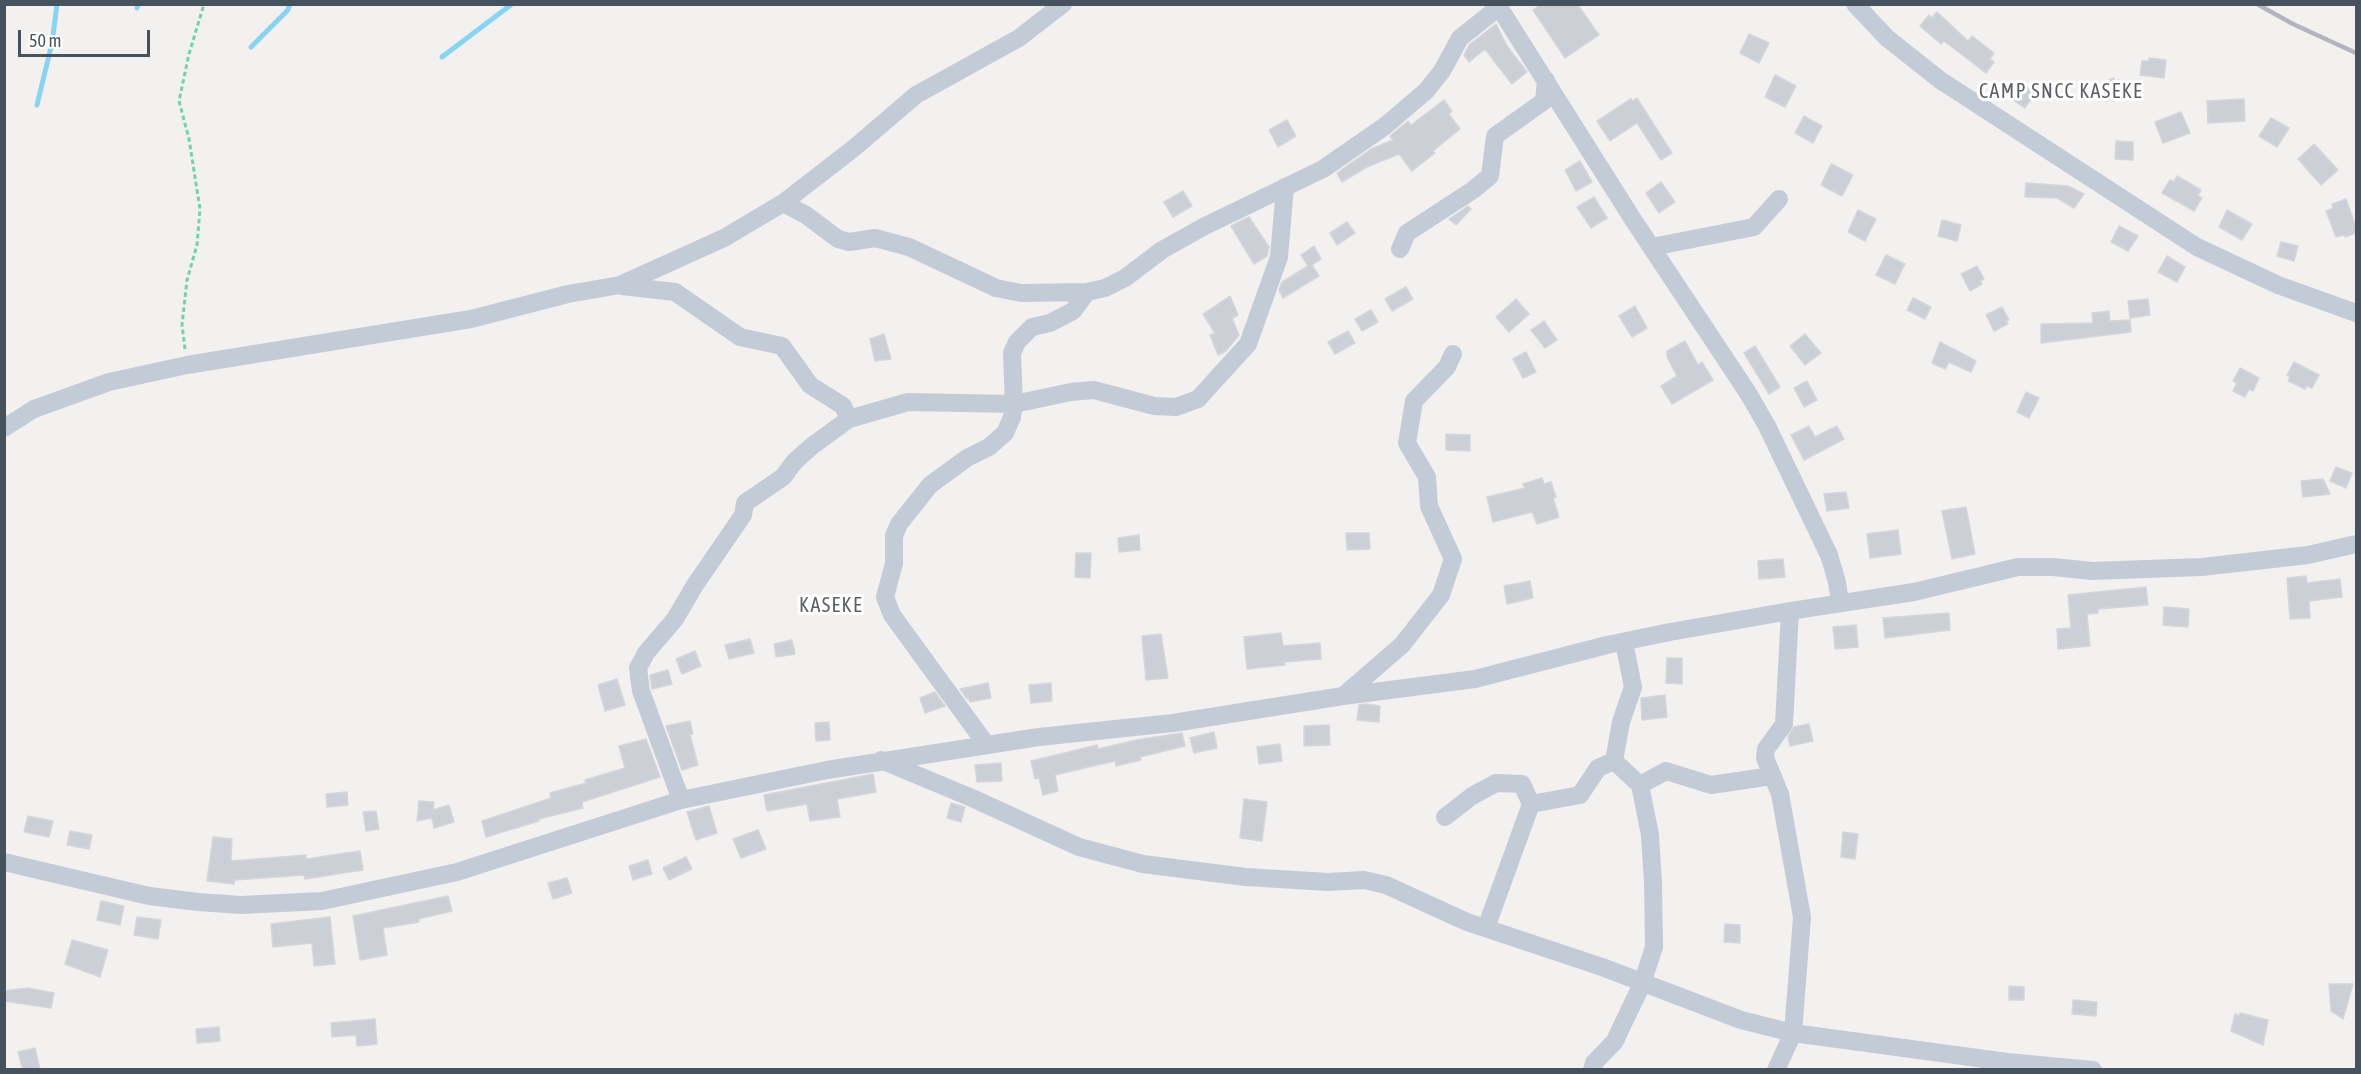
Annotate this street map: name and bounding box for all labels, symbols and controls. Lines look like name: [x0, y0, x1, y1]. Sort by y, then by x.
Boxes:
scale bar: [21, 18, 153, 56]
text: 50 m: [29, 30, 61, 51]
district label: CAMP SNCC KASEKE: [1979, 80, 2143, 104]
district label: KASEKE: [799, 594, 863, 618]

